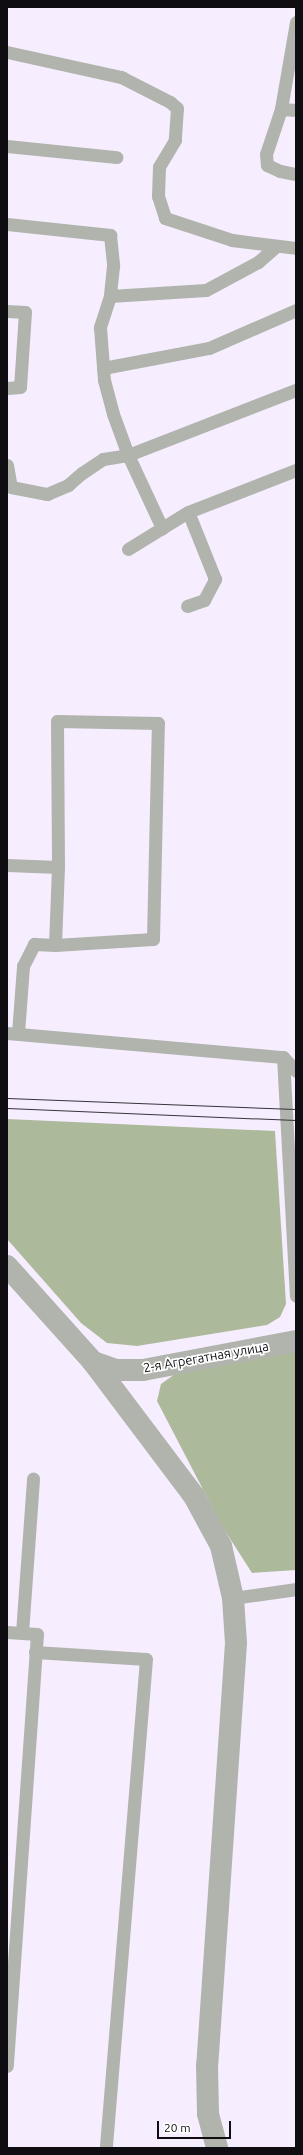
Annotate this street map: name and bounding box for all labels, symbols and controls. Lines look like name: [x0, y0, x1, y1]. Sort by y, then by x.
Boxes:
street label: 2-я Агрегатная улица: [142, 1338, 270, 1376]
scale bar: [159, 2113, 233, 2139]
text: 20 m: [164, 2121, 191, 2134]

